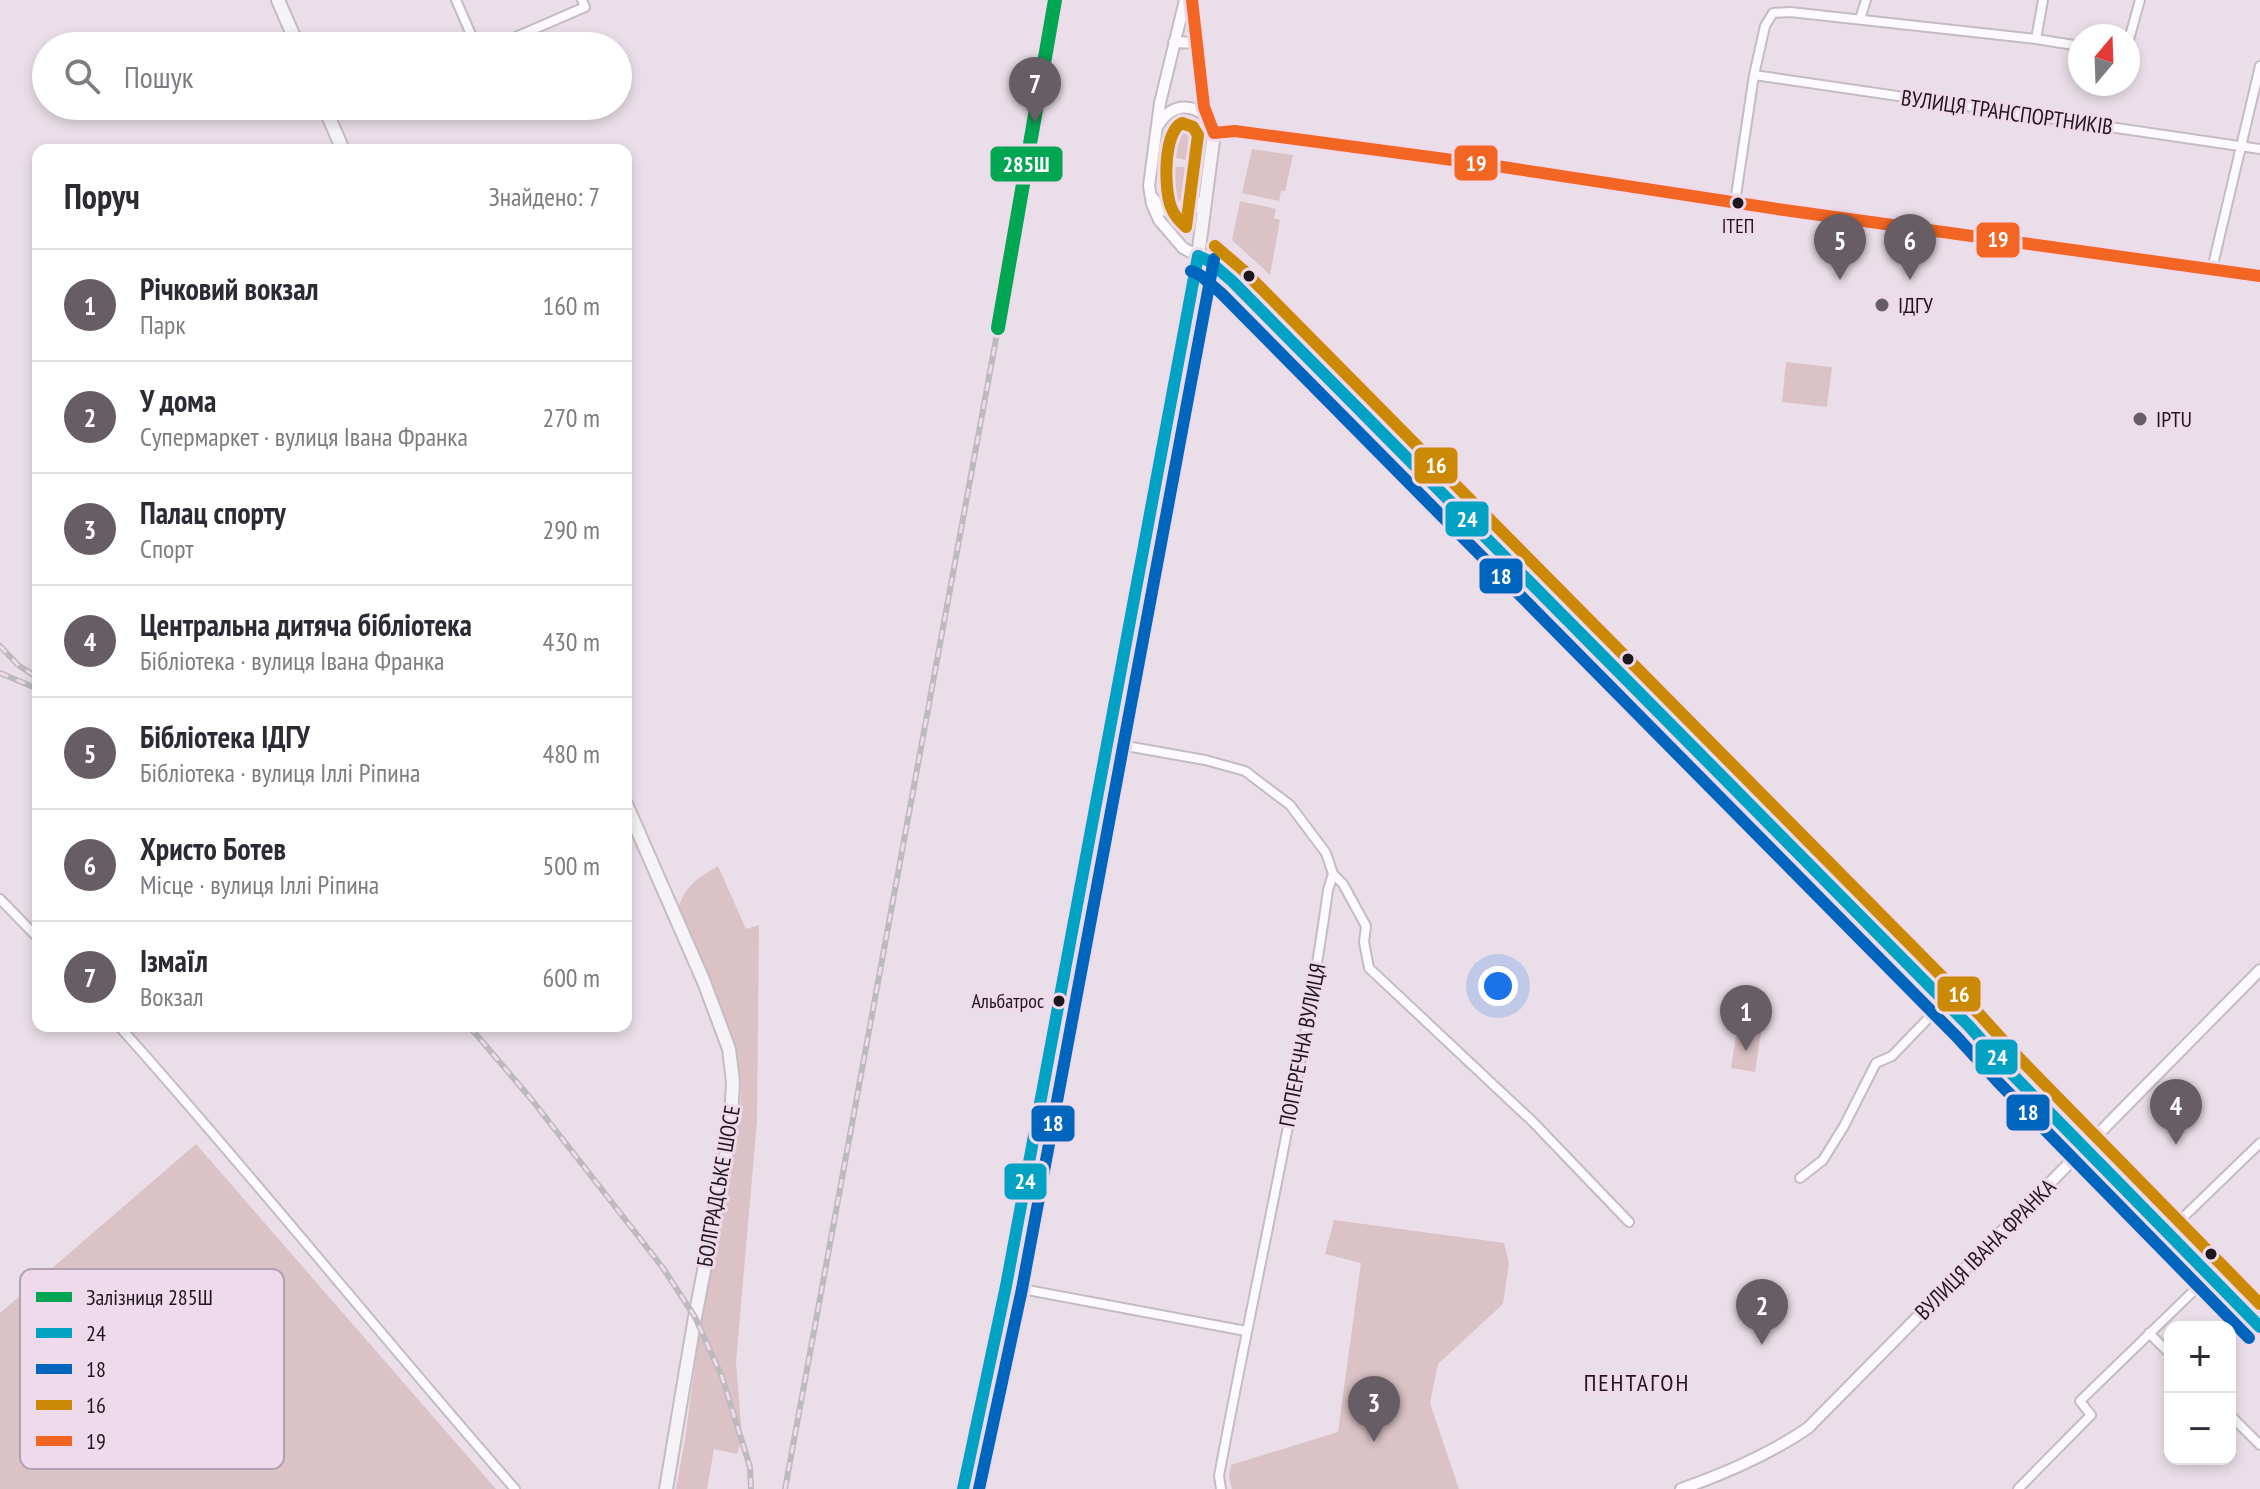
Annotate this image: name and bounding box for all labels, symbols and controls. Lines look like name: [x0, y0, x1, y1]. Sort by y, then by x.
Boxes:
north arrow: [2068, 24, 2140, 96]
search box: [32, 32, 632, 120]
icon: search: [60, 54, 104, 98]
text: Пошук: [124, 57, 193, 96]
pin: 7: [1009, 57, 1061, 123]
street label: ВУЛИЦЯ ТРАНСПОРТНИКІВ: [1899, 83, 2115, 141]
line badge: 19: [1453, 144, 1499, 182]
line badge: 285Ш: [989, 145, 1064, 183]
text: 19: [1465, 149, 1487, 177]
text: 285Ш: [1002, 150, 1050, 178]
text: Поруч: [64, 174, 140, 218]
text: Знайдено: 7: [488, 180, 600, 213]
marker: ІТЕП: [1730, 195, 1746, 211]
place label: ІТЕП: [1722, 213, 1754, 239]
pin: 5: [1814, 214, 1866, 280]
pin: 6: [1884, 214, 1936, 280]
line badge: 19: [1975, 221, 2021, 259]
text: 19: [1987, 225, 2009, 253]
unlabelled marker: [1241, 268, 1257, 284]
text: Річковий вокзал: [140, 269, 319, 308]
text: 1: [84, 289, 96, 322]
text: 160 m: [542, 289, 600, 322]
place label: ІДГУ: [1898, 291, 1933, 319]
marker: ІДГУ: [1873, 296, 1891, 314]
text: Парк: [140, 308, 185, 341]
text: У дома: [140, 381, 216, 420]
text: 2: [84, 401, 96, 434]
text: 270 m: [542, 401, 600, 434]
place label: IPTU: [2156, 405, 2192, 433]
marker: IPTU: [2131, 410, 2149, 428]
text: Супермаркет · вулиця Івана Франка: [140, 420, 468, 453]
line badge: 16: [1413, 446, 1459, 485]
text: 16: [1425, 451, 1447, 479]
text: Палац спорту: [140, 493, 286, 532]
line badge: 24: [1444, 500, 1490, 538]
text: 24: [1456, 505, 1478, 533]
text: 3: [84, 513, 96, 546]
text: 290 m: [542, 513, 600, 546]
text: Спорт: [140, 532, 194, 565]
line badge: 18: [1478, 557, 1524, 595]
text: 18: [1490, 562, 1512, 590]
text: Центральна дитяча бібліотека: [140, 605, 472, 644]
text: 4: [84, 625, 96, 658]
text: 430 m: [542, 625, 600, 658]
text: Бібліотека · вулиця Івана Франка: [140, 644, 444, 677]
unlabelled marker: [1620, 651, 1636, 667]
text: Бібліотека ІДГУ: [140, 717, 310, 756]
text: 5: [84, 737, 96, 770]
text: 480 m: [542, 737, 600, 770]
text: Бібліотека · вулиця Іллі Ріпина: [140, 756, 420, 789]
text: Христо Ботев: [140, 829, 286, 868]
text: 6: [84, 849, 96, 882]
text: 500 m: [542, 849, 600, 882]
text: Місце · вулиця Іллі Ріпина: [140, 868, 379, 901]
text: Ізмаїл: [140, 941, 208, 980]
text: 7: [84, 961, 96, 994]
text: 600 m: [542, 961, 600, 994]
street label: ПОПЕРЕЧНА ВУЛИЦЯ: [1272, 961, 1332, 1129]
your location: [1478, 966, 1518, 1006]
line badge: 16: [1936, 975, 1982, 1013]
text: Вокзал: [140, 980, 204, 1013]
text: 16: [1948, 980, 1970, 1008]
pin: 1: [1720, 985, 1772, 1051]
place label: Альбатрос: [972, 988, 1044, 1014]
marker: Альбатрос: [1051, 993, 1067, 1009]
line badge: 24: [1974, 1038, 2019, 1076]
text: 24: [1986, 1043, 2008, 1071]
pin: 4: [2150, 1079, 2202, 1145]
line badge: 18: [2005, 1093, 2051, 1132]
text: 18: [2017, 1098, 2039, 1126]
street label: БОЛГРАДСЬКЕ ШОСЕ: [690, 1103, 746, 1269]
line badge: 18: [1030, 1104, 1076, 1143]
text: 18: [1042, 1109, 1064, 1137]
line badge: 24: [1003, 1162, 1048, 1201]
text: 24: [1014, 1167, 1036, 1195]
street label: ВУЛИЦЯ ІВАНА ФРАНКА: [1909, 1172, 2062, 1325]
unlabelled marker: [2203, 1246, 2219, 1262]
legend: [20, 1269, 284, 1469]
pin: 2: [1736, 1279, 1788, 1345]
text: Залізниця 285Ш: [86, 1283, 213, 1311]
text: 24: [86, 1319, 106, 1347]
map controls: [2164, 1321, 2236, 1465]
button: +: [2164, 1321, 2236, 1393]
text: 18: [86, 1355, 106, 1383]
district label: ПЕНТАГОН: [1584, 1367, 1690, 1398]
pin: 3: [1348, 1376, 1400, 1442]
text: 16: [86, 1391, 106, 1419]
button: −: [2164, 1393, 2236, 1465]
text: 19: [86, 1427, 106, 1455]

